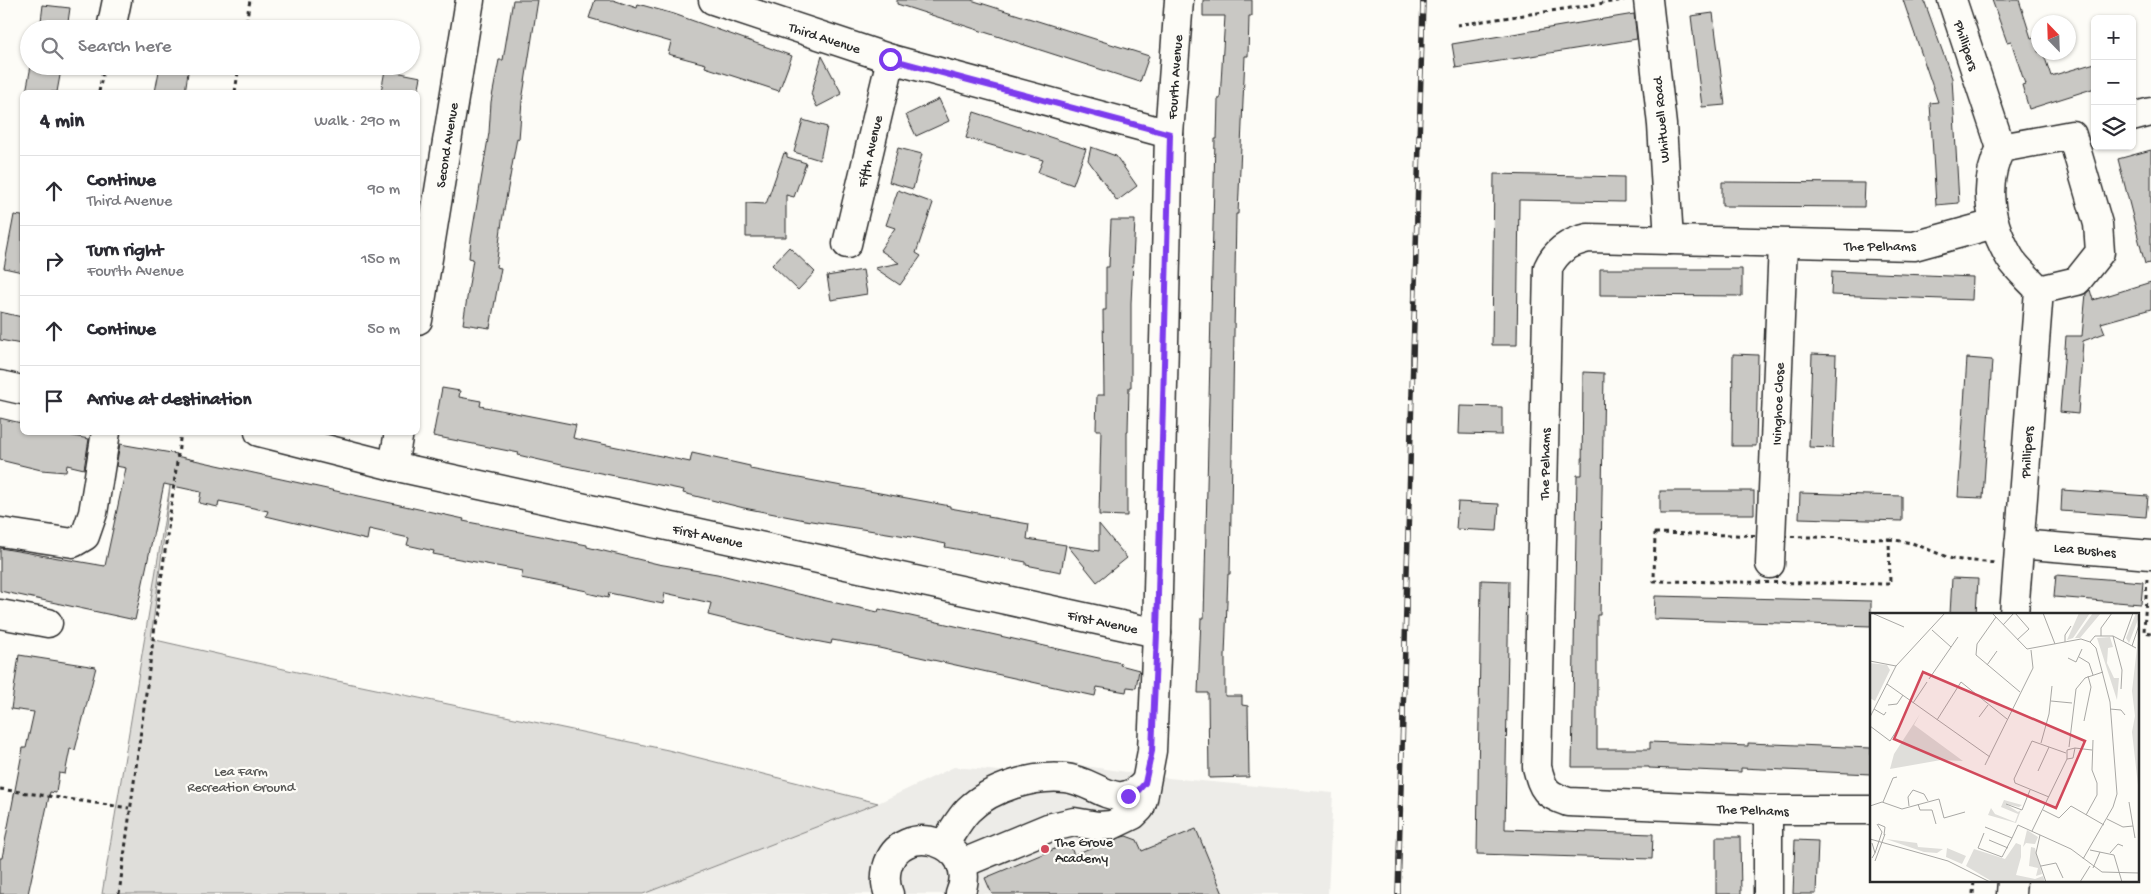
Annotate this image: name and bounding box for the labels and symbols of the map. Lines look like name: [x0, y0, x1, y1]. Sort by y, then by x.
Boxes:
north arrow: [2031, 15, 2076, 60]
street label: Phillipers: [1948, 18, 1981, 74]
street label: Third Avenue: [785, 19, 863, 59]
street label: Fourth Avenue: [1165, 34, 1188, 121]
route start: [879, 48, 902, 71]
street label: Whitwell Road: [1650, 74, 1675, 164]
street label: Second Avenue: [433, 101, 464, 189]
street label: Fifth Avenue: [855, 113, 888, 190]
street label: The Pelhams: [1843, 239, 1917, 256]
street label: Ivinghoe Close: [1770, 362, 1789, 446]
street label: Phillipers: [2018, 425, 2039, 480]
street label: The Pelhams: [1537, 427, 1556, 501]
street label: First Avenue: [670, 521, 745, 553]
street label: Lea Bushes: [2053, 540, 2117, 563]
street label: First Avenue: [1065, 607, 1140, 639]
inset map: [1870, 613, 2138, 882]
park label: Lea Farm Recreation Ground: [187, 764, 297, 797]
route end: [1117, 785, 1140, 808]
street label: The Pelhams: [1716, 802, 1790, 821]
place label: The Grove Academy: [1054, 835, 1114, 868]
marker: The Grove Academy: [1039, 843, 1051, 855]

